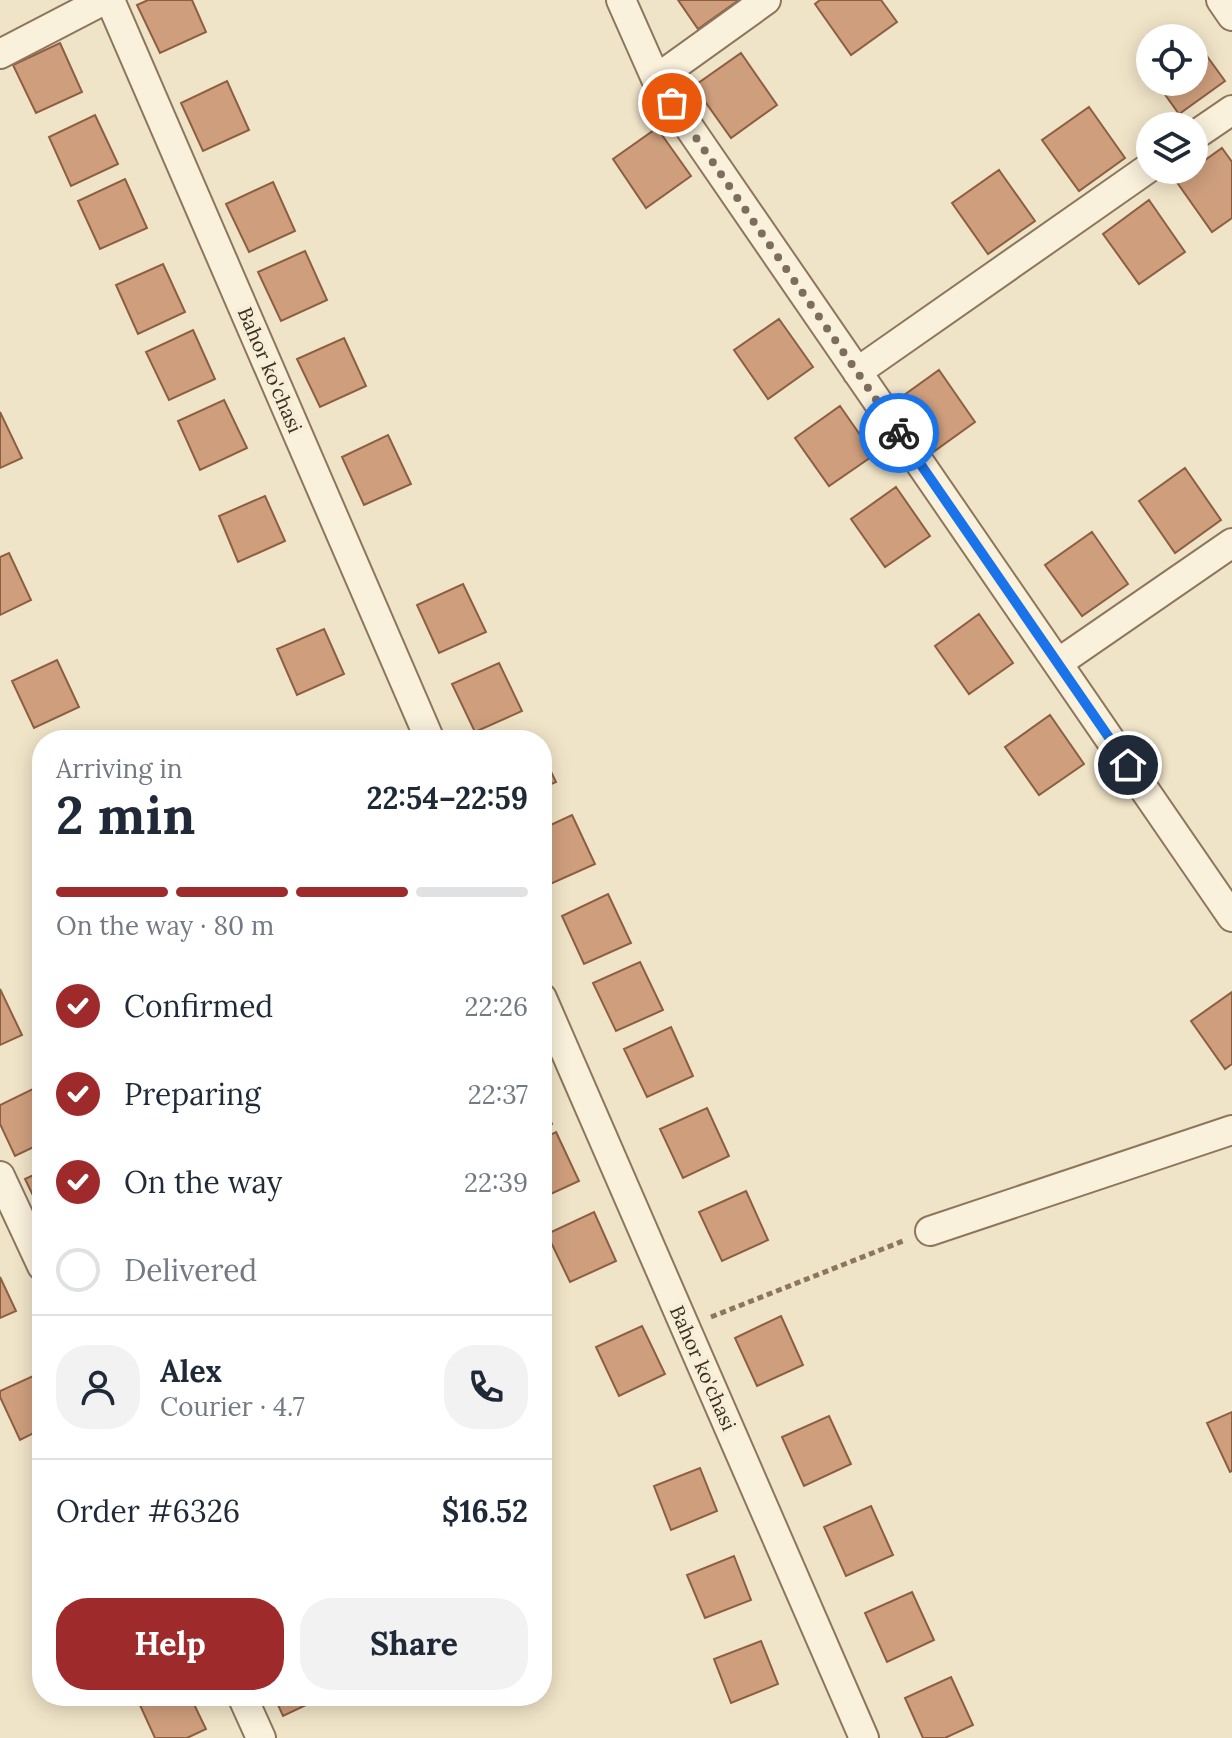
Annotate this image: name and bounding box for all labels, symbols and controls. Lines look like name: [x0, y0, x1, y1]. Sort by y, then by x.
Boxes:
map controls: [1136, 24, 1208, 184]
button: locate: [1136, 24, 1208, 96]
pin: [638, 69, 706, 137]
icon: bag: [650, 81, 694, 125]
button: layers: [1136, 112, 1208, 184]
street label: Bahor ko'chasi: [233, 303, 308, 436]
courier: [859, 393, 939, 473]
icon: bike: [877, 411, 921, 455]
pin: [1094, 731, 1162, 799]
icon: home: [1106, 743, 1150, 787]
text: Arriving in: [56, 752, 183, 785]
text: 22:54–22:59: [367, 779, 528, 817]
text: 2 min: [56, 782, 195, 848]
text: On the way · 80 m: [56, 909, 274, 942]
icon: check: [56, 984, 100, 1028]
text: Confirmed: [124, 987, 273, 1025]
text: 22:26: [465, 990, 528, 1023]
icon: check: [56, 1072, 100, 1116]
text: Preparing: [124, 1075, 261, 1113]
text: 22:37: [468, 1078, 528, 1111]
icon: check: [56, 1160, 100, 1204]
text: On the way: [124, 1163, 282, 1201]
text: 22:39: [464, 1166, 528, 1199]
text: Delivered: [124, 1251, 257, 1289]
street label: Bahor ko'chasi: [665, 1301, 742, 1434]
button: person: [56, 1345, 140, 1429]
button: phone: [444, 1345, 528, 1429]
text: Alex: [160, 1352, 222, 1390]
text: Courier · 4.7: [160, 1390, 305, 1423]
text: Order #6326: [56, 1492, 240, 1530]
text: $16.52: [442, 1492, 528, 1530]
button: Help: [56, 1598, 284, 1690]
button: Share: [300, 1598, 528, 1690]

